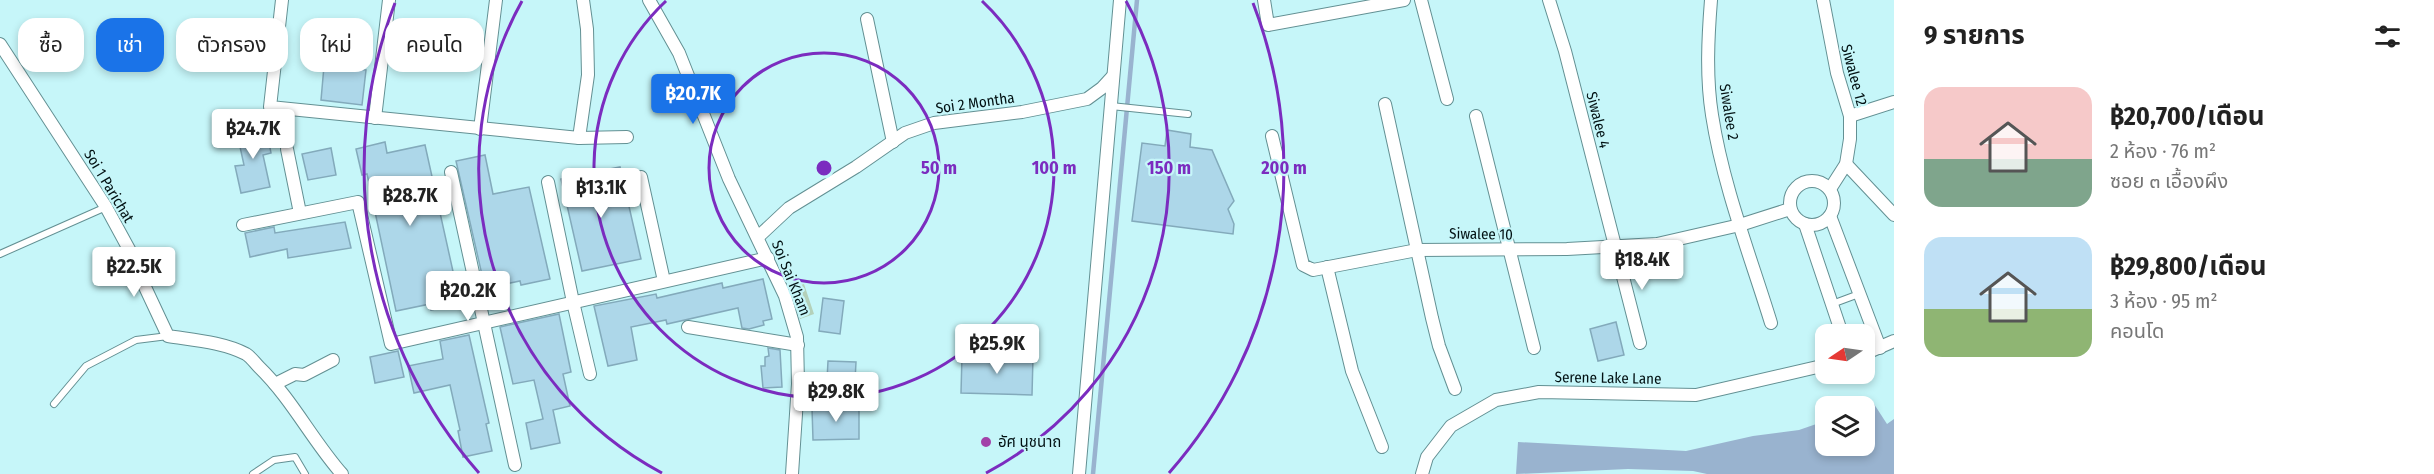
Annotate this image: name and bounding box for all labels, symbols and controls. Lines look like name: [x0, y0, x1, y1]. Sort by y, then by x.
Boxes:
chip: ซื้อ: [18, 18, 84, 72]
chip: เช่า: [96, 18, 164, 72]
chip: ตัวกรอง: [176, 18, 288, 72]
chip: ใหม่: [300, 18, 373, 72]
chip: คอนโด: [385, 18, 484, 72]
text: 9 รายการ: [1924, 20, 2025, 51]
icon: filters: [2371, 20, 2404, 53]
street label: Siwalee 12: [1837, 42, 1871, 108]
pin: ฿20.7K: [644, 74, 742, 125]
text: ฿20.7K: [665, 81, 721, 105]
street label: Siwalee 2: [1716, 82, 1742, 142]
street label: Soi 2 Montha: [934, 89, 1016, 117]
street label: Siwalee 4: [1582, 90, 1614, 150]
text: ฿20,700/เดือน: [2110, 101, 2265, 132]
pin: ฿24.7K: [204, 109, 302, 160]
icon: home: [1972, 111, 2044, 183]
text: ฿24.7K: [226, 116, 280, 140]
text: 2 ห้อง · 76 m²: [2110, 139, 2216, 163]
street label: Soi 1 Parichat: [80, 146, 138, 226]
text: 50 m: [921, 157, 957, 179]
text: 100 m: [1032, 157, 1076, 179]
text: 150 m: [1147, 157, 1191, 179]
text: 200 m: [1260, 157, 1307, 179]
centre of rings: [814, 158, 834, 178]
pin: ฿13.1K: [552, 168, 650, 219]
text: ซอย ๓ เอื้องผึง: [2110, 169, 2228, 193]
text: ฿13.1K: [576, 175, 626, 199]
pin: ฿28.7K: [361, 176, 459, 227]
text: ฿28.7K: [382, 183, 438, 207]
street label: Siwalee 10: [1449, 224, 1513, 244]
street label: Soi Sai Kham: [768, 238, 814, 318]
pin: ฿18.4K: [1593, 240, 1691, 291]
pin: ฿22.5K: [85, 247, 183, 298]
text: ฿18.4K: [1614, 247, 1670, 271]
text: ฿29,800/เดือน: [2110, 251, 2267, 282]
text: ฿22.5K: [106, 254, 162, 278]
icon: home: [1972, 261, 2044, 333]
pin: ฿20.2K: [419, 271, 517, 322]
text: ฿20.2K: [440, 278, 496, 302]
text: 3 ห้อง · 95 m²: [2110, 289, 2217, 313]
text: คอนโด: [2110, 319, 2164, 343]
pin: ฿25.9K: [948, 324, 1046, 375]
north arrow: [1815, 324, 1875, 384]
map controls: [1815, 324, 1875, 456]
text: ฿25.9K: [969, 331, 1025, 355]
street label: Serene Lake Lane: [1554, 368, 1662, 388]
pin: ฿29.8K: [787, 372, 885, 423]
text: ฿29.8K: [808, 379, 864, 403]
button: layers: [1815, 396, 1875, 456]
place label: อัศ นุชนาถ: [998, 433, 1061, 451]
marker: อัศ นุชนาถ: [979, 435, 993, 449]

